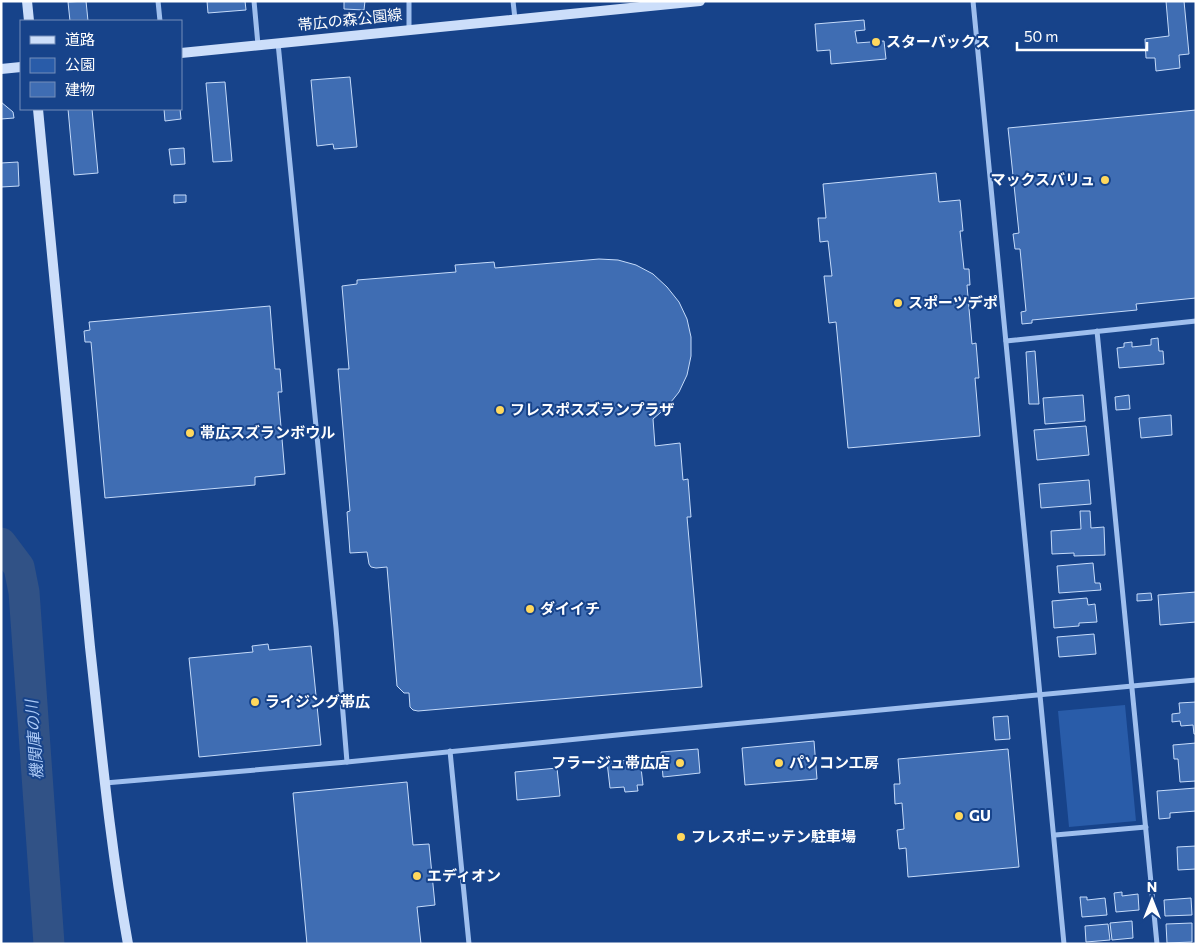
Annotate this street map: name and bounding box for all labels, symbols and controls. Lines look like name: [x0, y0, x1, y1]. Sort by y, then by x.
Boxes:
street label: 帯広の森公園線: [297, 5, 403, 33]
legend: [20, 20, 182, 110]
scale bar: [1017, 20, 1147, 52]
text: 50 m: [1024, 27, 1058, 45]
text: 道路: [65, 30, 95, 48]
place label: スターバックス: [886, 32, 990, 50]
marker: スターバックス: [870, 36, 882, 48]
text: 公園: [65, 55, 95, 73]
text: 建物: [65, 80, 95, 98]
place label: マックスバリュ: [990, 170, 1095, 188]
marker: マックスバリュ: [1099, 174, 1111, 186]
place label: スポーツデポ: [908, 293, 998, 311]
marker: スポーツデポ: [892, 297, 904, 309]
place label: フレスポスズランプラザ: [510, 400, 675, 418]
marker: フレスポスズランプラザ: [494, 404, 506, 416]
place label: 帯広スズランボウル: [200, 423, 335, 441]
marker: 帯広スズランボウル: [184, 427, 196, 439]
place label: ダイイチ: [540, 599, 600, 617]
marker: ダイイチ: [524, 603, 536, 615]
place label: ライジング帯広: [265, 692, 370, 710]
marker: ライジング帯広: [249, 696, 261, 708]
water label: 機関庫の川: [21, 697, 46, 781]
place label: フラージュ帯広店: [551, 753, 670, 771]
place label: パソコン工房: [789, 753, 879, 771]
marker: フラージュ帯広店: [674, 757, 686, 769]
marker: パソコン工房: [773, 757, 785, 769]
place label: GU: [969, 806, 991, 824]
marker: GU: [953, 810, 965, 822]
place label: フレスポニッテン駐車場: [691, 827, 856, 845]
marker: フレスポニッテン駐車場: [675, 831, 687, 843]
place label: エディオン: [427, 866, 501, 884]
marker: エディオン: [411, 870, 423, 882]
north arrow: [1127, 875, 1177, 925]
text: N: [1147, 878, 1157, 895]

